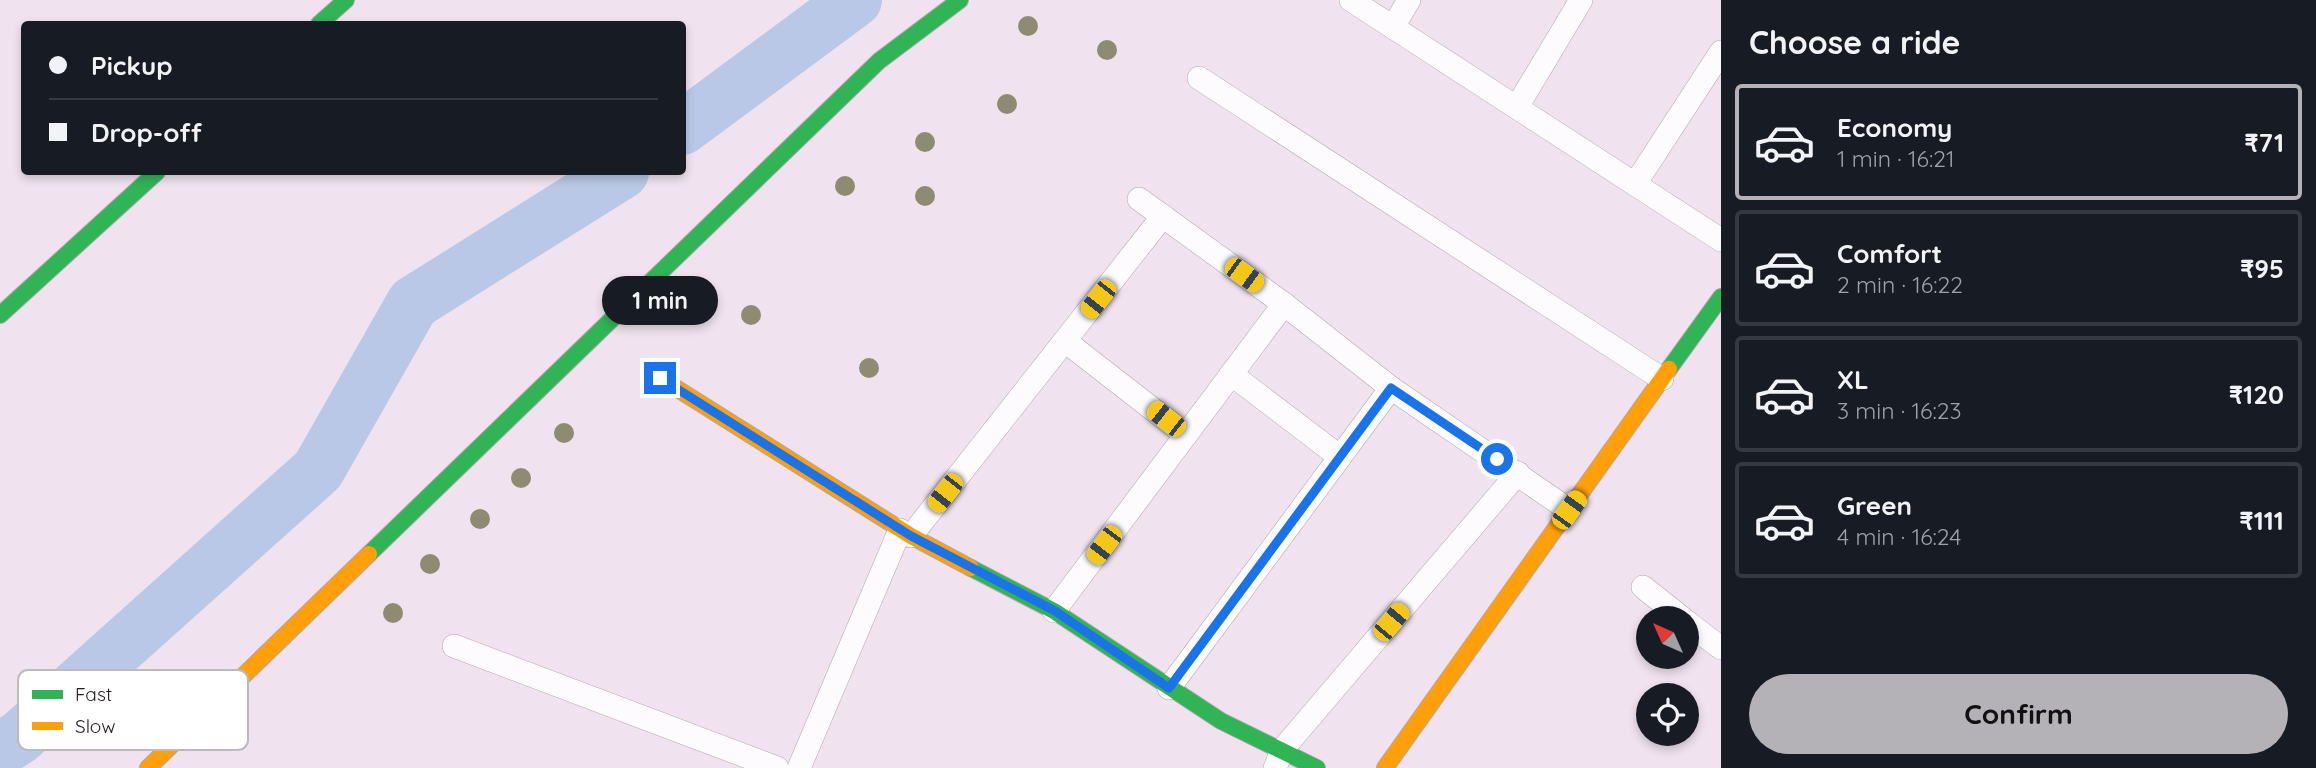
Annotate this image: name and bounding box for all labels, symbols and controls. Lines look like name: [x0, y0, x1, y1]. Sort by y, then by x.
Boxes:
text: Choose a ride: [1749, 22, 1961, 62]
text: Pickup: [91, 49, 173, 82]
icon: car: [1753, 111, 1816, 174]
text: Economy: [1837, 111, 1952, 144]
text: Drop-off: [91, 116, 202, 149]
text: ₹71: [2244, 126, 2284, 159]
text: 1 min · 16:21: [1837, 144, 1954, 173]
icon: car: [1753, 237, 1816, 300]
text: Comfort: [1837, 237, 1942, 270]
text: ₹95: [2240, 252, 2284, 285]
car: [1221, 254, 1268, 296]
text: 2 min · 16:22: [1837, 270, 1963, 299]
callout: 1 min: [602, 276, 718, 326]
car: [1077, 276, 1120, 322]
text: 1 min: [632, 286, 688, 315]
route end: [644, 362, 676, 394]
icon: car: [1753, 363, 1816, 426]
text: XL: [1837, 363, 1869, 396]
text: ₹120: [2229, 378, 2284, 411]
text: 3 min · 16:23: [1837, 396, 1962, 425]
car: [1143, 398, 1190, 440]
route start: [1481, 443, 1513, 475]
car: [924, 470, 967, 516]
car: [1549, 487, 1590, 533]
icon: car: [1753, 489, 1816, 552]
text: Green: [1837, 489, 1912, 522]
text: ₹111: [2239, 504, 2284, 537]
car: [1083, 522, 1126, 568]
text: 4 min · 16:24: [1837, 522, 1961, 551]
car: [1370, 599, 1413, 645]
north arrow: [1636, 606, 1699, 668]
map controls: [1636, 606, 1699, 746]
legend: [18, 670, 248, 750]
button: Confirm: [1749, 674, 2288, 754]
text: Fast: [75, 682, 112, 706]
button: locate: [1636, 683, 1699, 746]
text: Slow: [75, 714, 116, 738]

